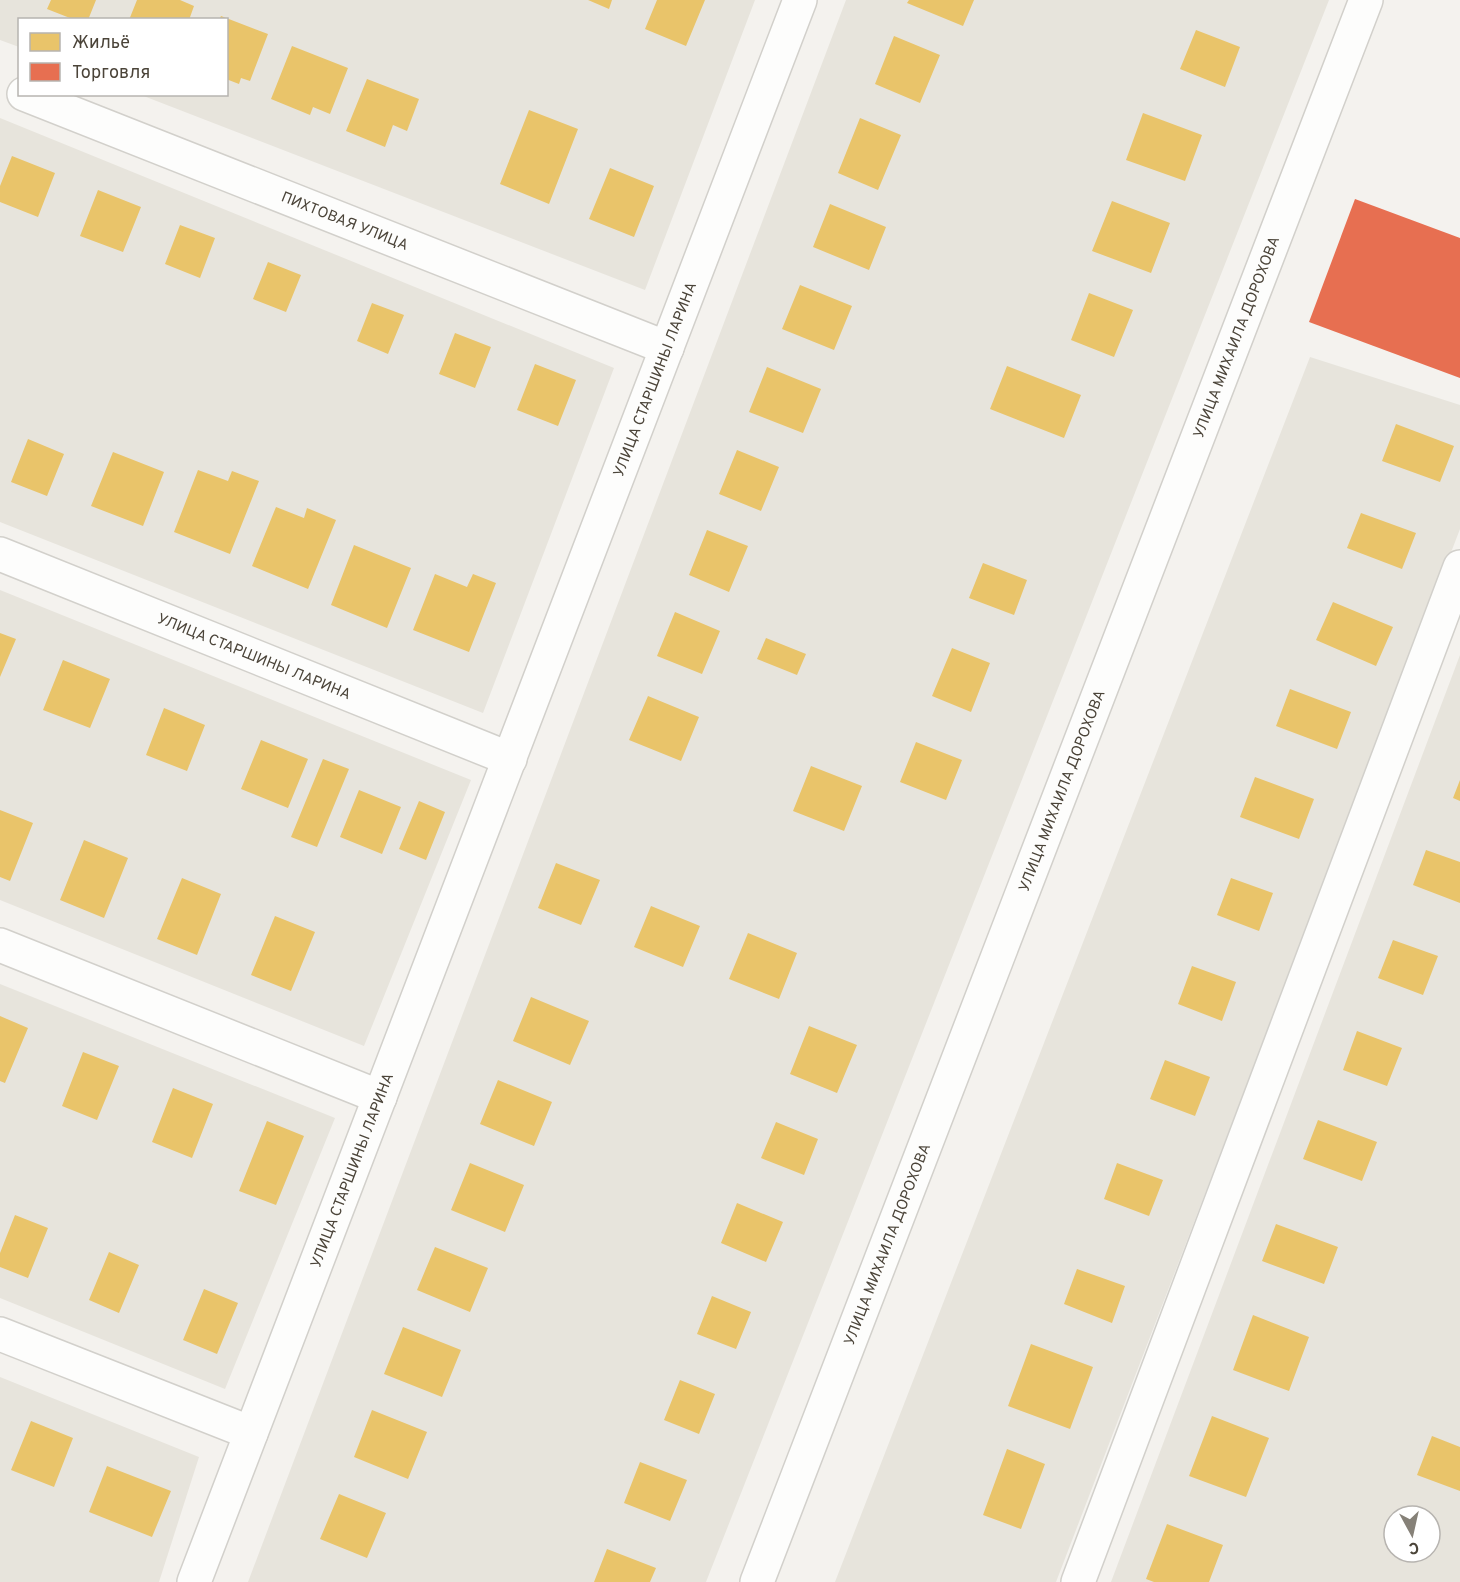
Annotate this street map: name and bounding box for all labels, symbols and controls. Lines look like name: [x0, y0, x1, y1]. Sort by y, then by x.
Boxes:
legend: [18, 18, 228, 96]
text: Жильё: [72, 32, 130, 55]
text: Торговля: [72, 62, 150, 85]
street label: ПИХТОВАЯ УЛИЦА: [278, 188, 411, 256]
street label: УЛИЦА МИХАИЛА ДОРОХОВА: [1190, 234, 1285, 441]
street label: УЛИЦА СТАРШИНЫ ЛАРИНА: [610, 280, 702, 480]
street label: УЛИЦА СТАРШИНЫ ЛАРИНА: [154, 610, 353, 705]
street label: УЛИЦА МИХАИЛА ДОРОХОВА: [1016, 687, 1111, 895]
street label: УЛИЦА СТАРШИНЫ ЛАРИНА: [307, 1071, 399, 1271]
street label: УЛИЦА МИХАИЛА ДОРОХОВА: [841, 1141, 936, 1348]
north arrow: [1382, 1504, 1442, 1564]
text: С: [1407, 1536, 1420, 1557]

